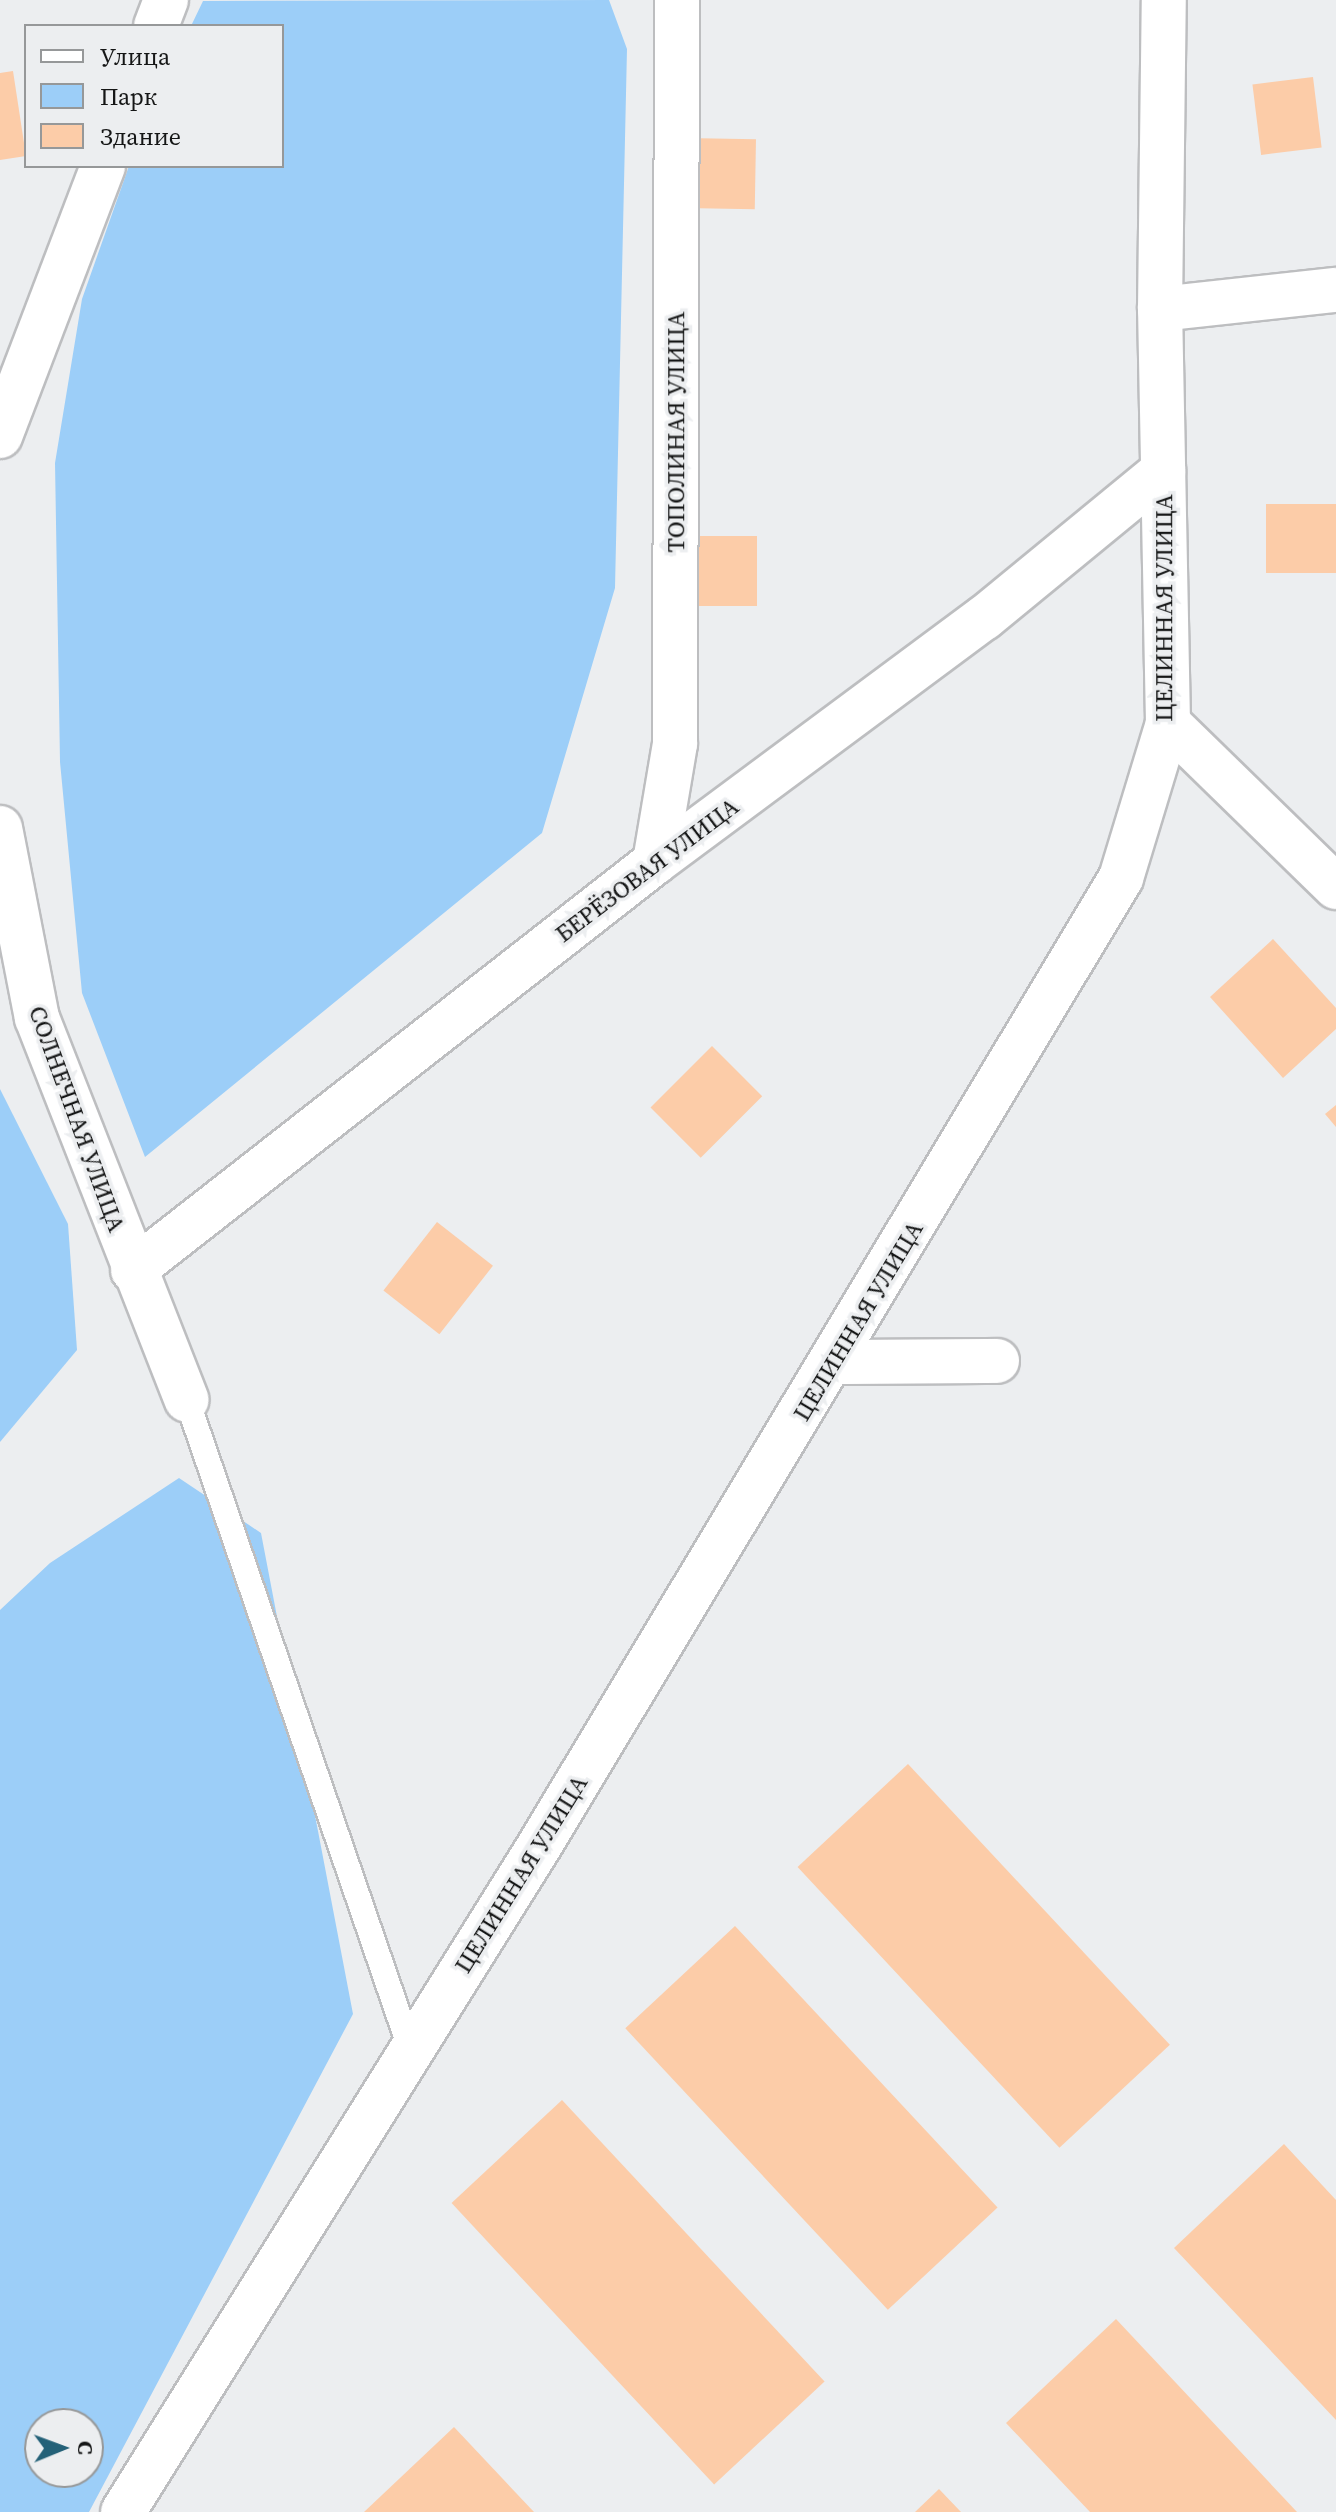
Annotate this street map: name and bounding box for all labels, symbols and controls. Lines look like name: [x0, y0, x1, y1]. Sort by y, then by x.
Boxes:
legend: [24, 24, 284, 168]
text: Улица: [100, 40, 170, 73]
text: Парк: [100, 80, 157, 113]
text: Здание: [100, 120, 181, 153]
street label: ТОПОЛИНАЯ УЛИЦА: [662, 311, 690, 553]
street label: ЦЕЛИННАЯ УЛИЦА: [1150, 494, 1178, 722]
street label: БЕРЁЗОВАЯ УЛИЦА: [550, 792, 744, 948]
street label: СОЛНЕЧНАЯ УЛИЦА: [23, 1002, 131, 1236]
street label: ЦЕЛИННАЯ УЛИЦА: [787, 1216, 929, 1426]
street label: ЦЕЛИННАЯ УЛИЦА: [448, 1770, 594, 1978]
north arrow: [24, 2408, 104, 2488]
text: С: [71, 2441, 101, 2455]

